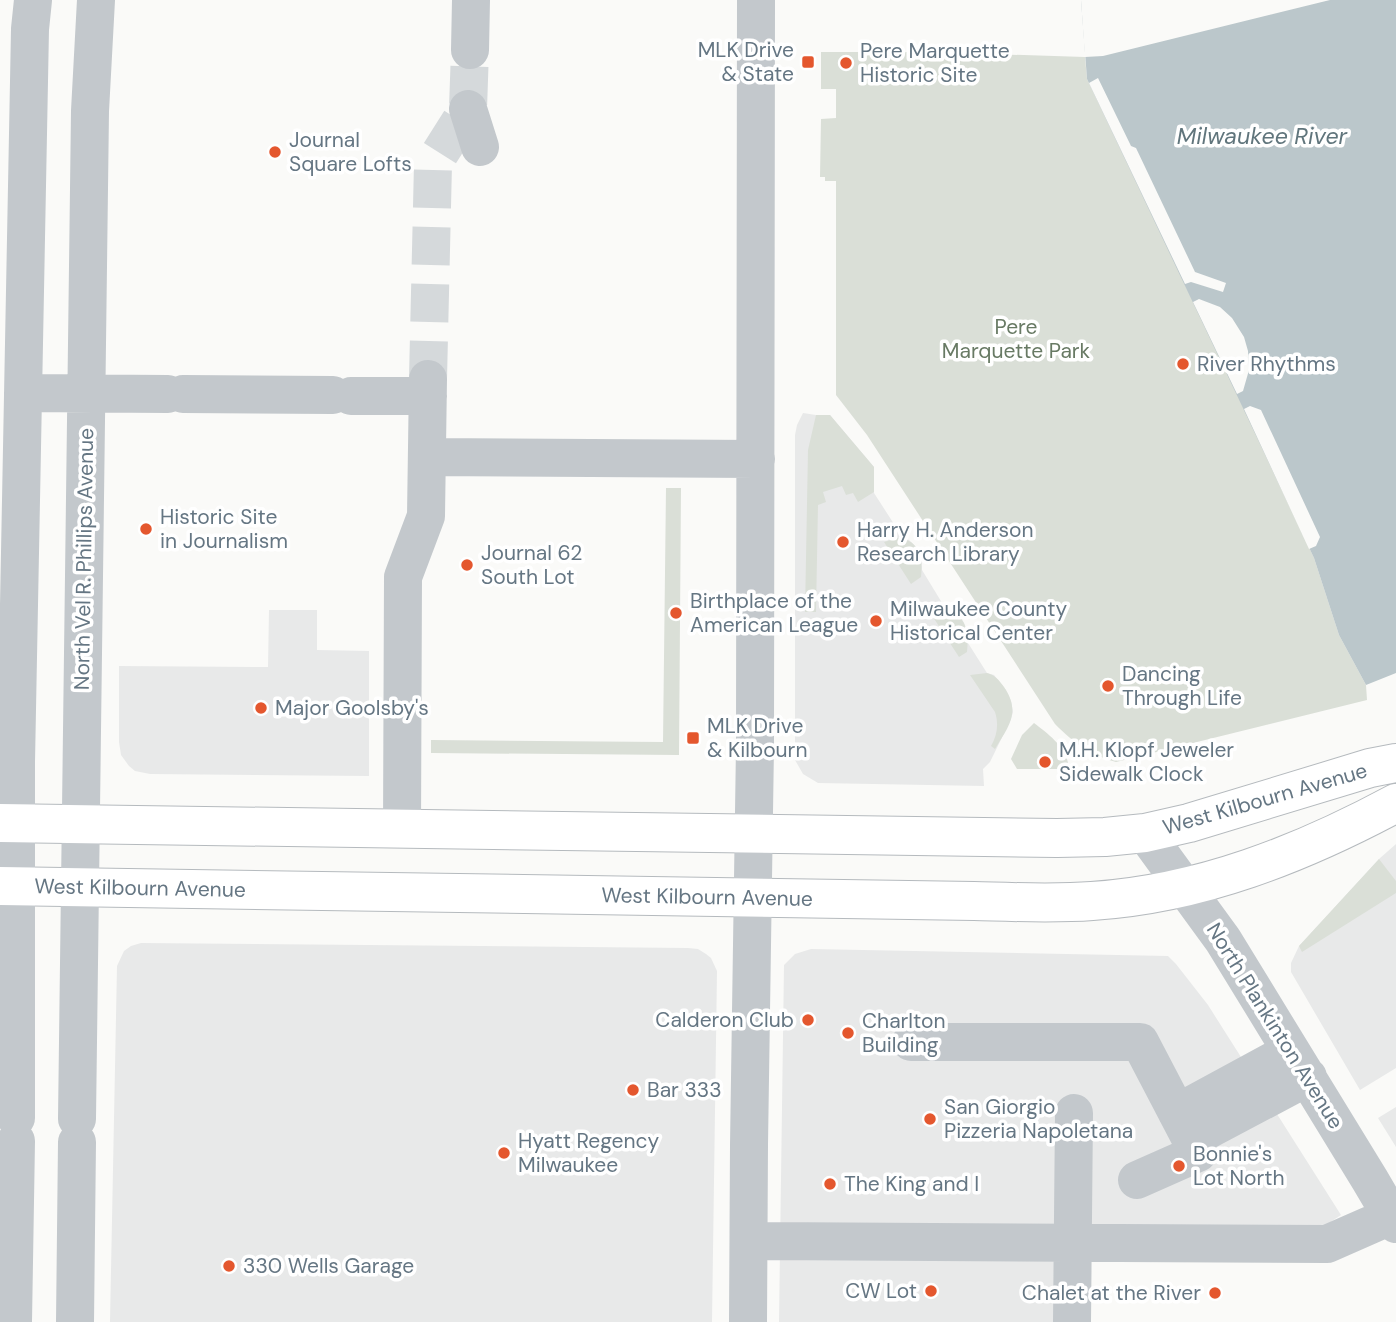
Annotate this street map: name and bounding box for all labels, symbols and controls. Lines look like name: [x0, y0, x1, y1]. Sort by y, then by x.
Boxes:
place label: MLK Drive & State: [698, 36, 794, 88]
place label: Pere Marquette Historic Site: [860, 37, 1010, 89]
marker: MLK Drive & State: [800, 54, 816, 70]
marker: Pere Marquette Historic Site: [838, 55, 854, 71]
water label: Milwaukee River: [1177, 121, 1349, 151]
place label: Journal Square Lofts: [289, 126, 412, 178]
marker: Journal Square Lofts: [267, 144, 283, 160]
park label: Pere Marquette Park: [942, 313, 1091, 365]
place label: River Rhythms: [1197, 350, 1336, 378]
marker: River Rhythms: [1175, 356, 1191, 372]
street label: North Vel R. Phillips Avenue: [68, 428, 100, 690]
place label: Historic Site in Journalism: [160, 503, 288, 555]
place label: Harry H. Anderson Research Library: [857, 516, 1033, 568]
marker: Historic Site in Journalism: [138, 521, 154, 537]
marker: Harry H. Anderson Research Library: [835, 534, 851, 550]
place label: Journal 62 South Lot: [481, 539, 582, 591]
marker: Journal 62 South Lot: [459, 557, 475, 573]
place label: Birthplace of the American League: [690, 587, 858, 639]
place label: Milwaukee County Historical Center: [890, 595, 1068, 647]
marker: Birthplace of the American League: [668, 605, 684, 621]
marker: Milwaukee County Historical Center: [868, 613, 884, 629]
place label: Dancing Through Life: [1122, 660, 1242, 712]
marker: Dancing Through Life: [1100, 678, 1116, 694]
place label: Major Goolsby's: [275, 694, 429, 722]
marker: Major Goolsby's: [253, 700, 269, 716]
place label: MLK Drive & Kilbourn: [707, 712, 807, 764]
marker: MLK Drive & Kilbourn: [685, 730, 701, 746]
place label: M.H. Klopf Jeweler Sidewalk Clock: [1059, 736, 1234, 788]
marker: M.H. Klopf Jeweler Sidewalk Clock: [1037, 754, 1053, 770]
street label: West Kilbourn Avenue: [1159, 756, 1371, 842]
street label: West Kilbourn Avenue: [34, 872, 246, 904]
street label: West Kilbourn Avenue: [601, 881, 813, 913]
street label: North Plankinton Avenue: [1200, 918, 1350, 1134]
place label: Calderon Club: [655, 1006, 794, 1034]
place label: Charlton Building: [862, 1007, 945, 1059]
marker: Calderon Club: [800, 1012, 816, 1028]
marker: Charlton Building: [840, 1025, 856, 1041]
place label: Bar 333: [647, 1076, 722, 1104]
marker: Bar 333: [625, 1082, 641, 1098]
place label: San Giorgio Pizzeria Napoletana: [944, 1093, 1133, 1145]
marker: San Giorgio Pizzeria Napoletana: [922, 1111, 938, 1127]
place label: Hyatt Regency Milwaukee: [518, 1127, 660, 1179]
place label: Bonnie's Lot North: [1193, 1140, 1285, 1192]
marker: Hyatt Regency Milwaukee: [496, 1145, 512, 1161]
marker: Bonnie's Lot North: [1171, 1158, 1187, 1174]
place label: The King and I: [844, 1170, 979, 1198]
marker: The King and I: [822, 1176, 838, 1192]
place label: 330 Wells Garage: [243, 1252, 414, 1280]
marker: 330 Wells Garage: [221, 1258, 237, 1274]
place label: CW Lot: [845, 1277, 917, 1305]
place label: Chalet at the River: [1022, 1279, 1201, 1307]
marker: CW Lot: [923, 1283, 939, 1299]
marker: Chalet at the River: [1207, 1285, 1223, 1301]

